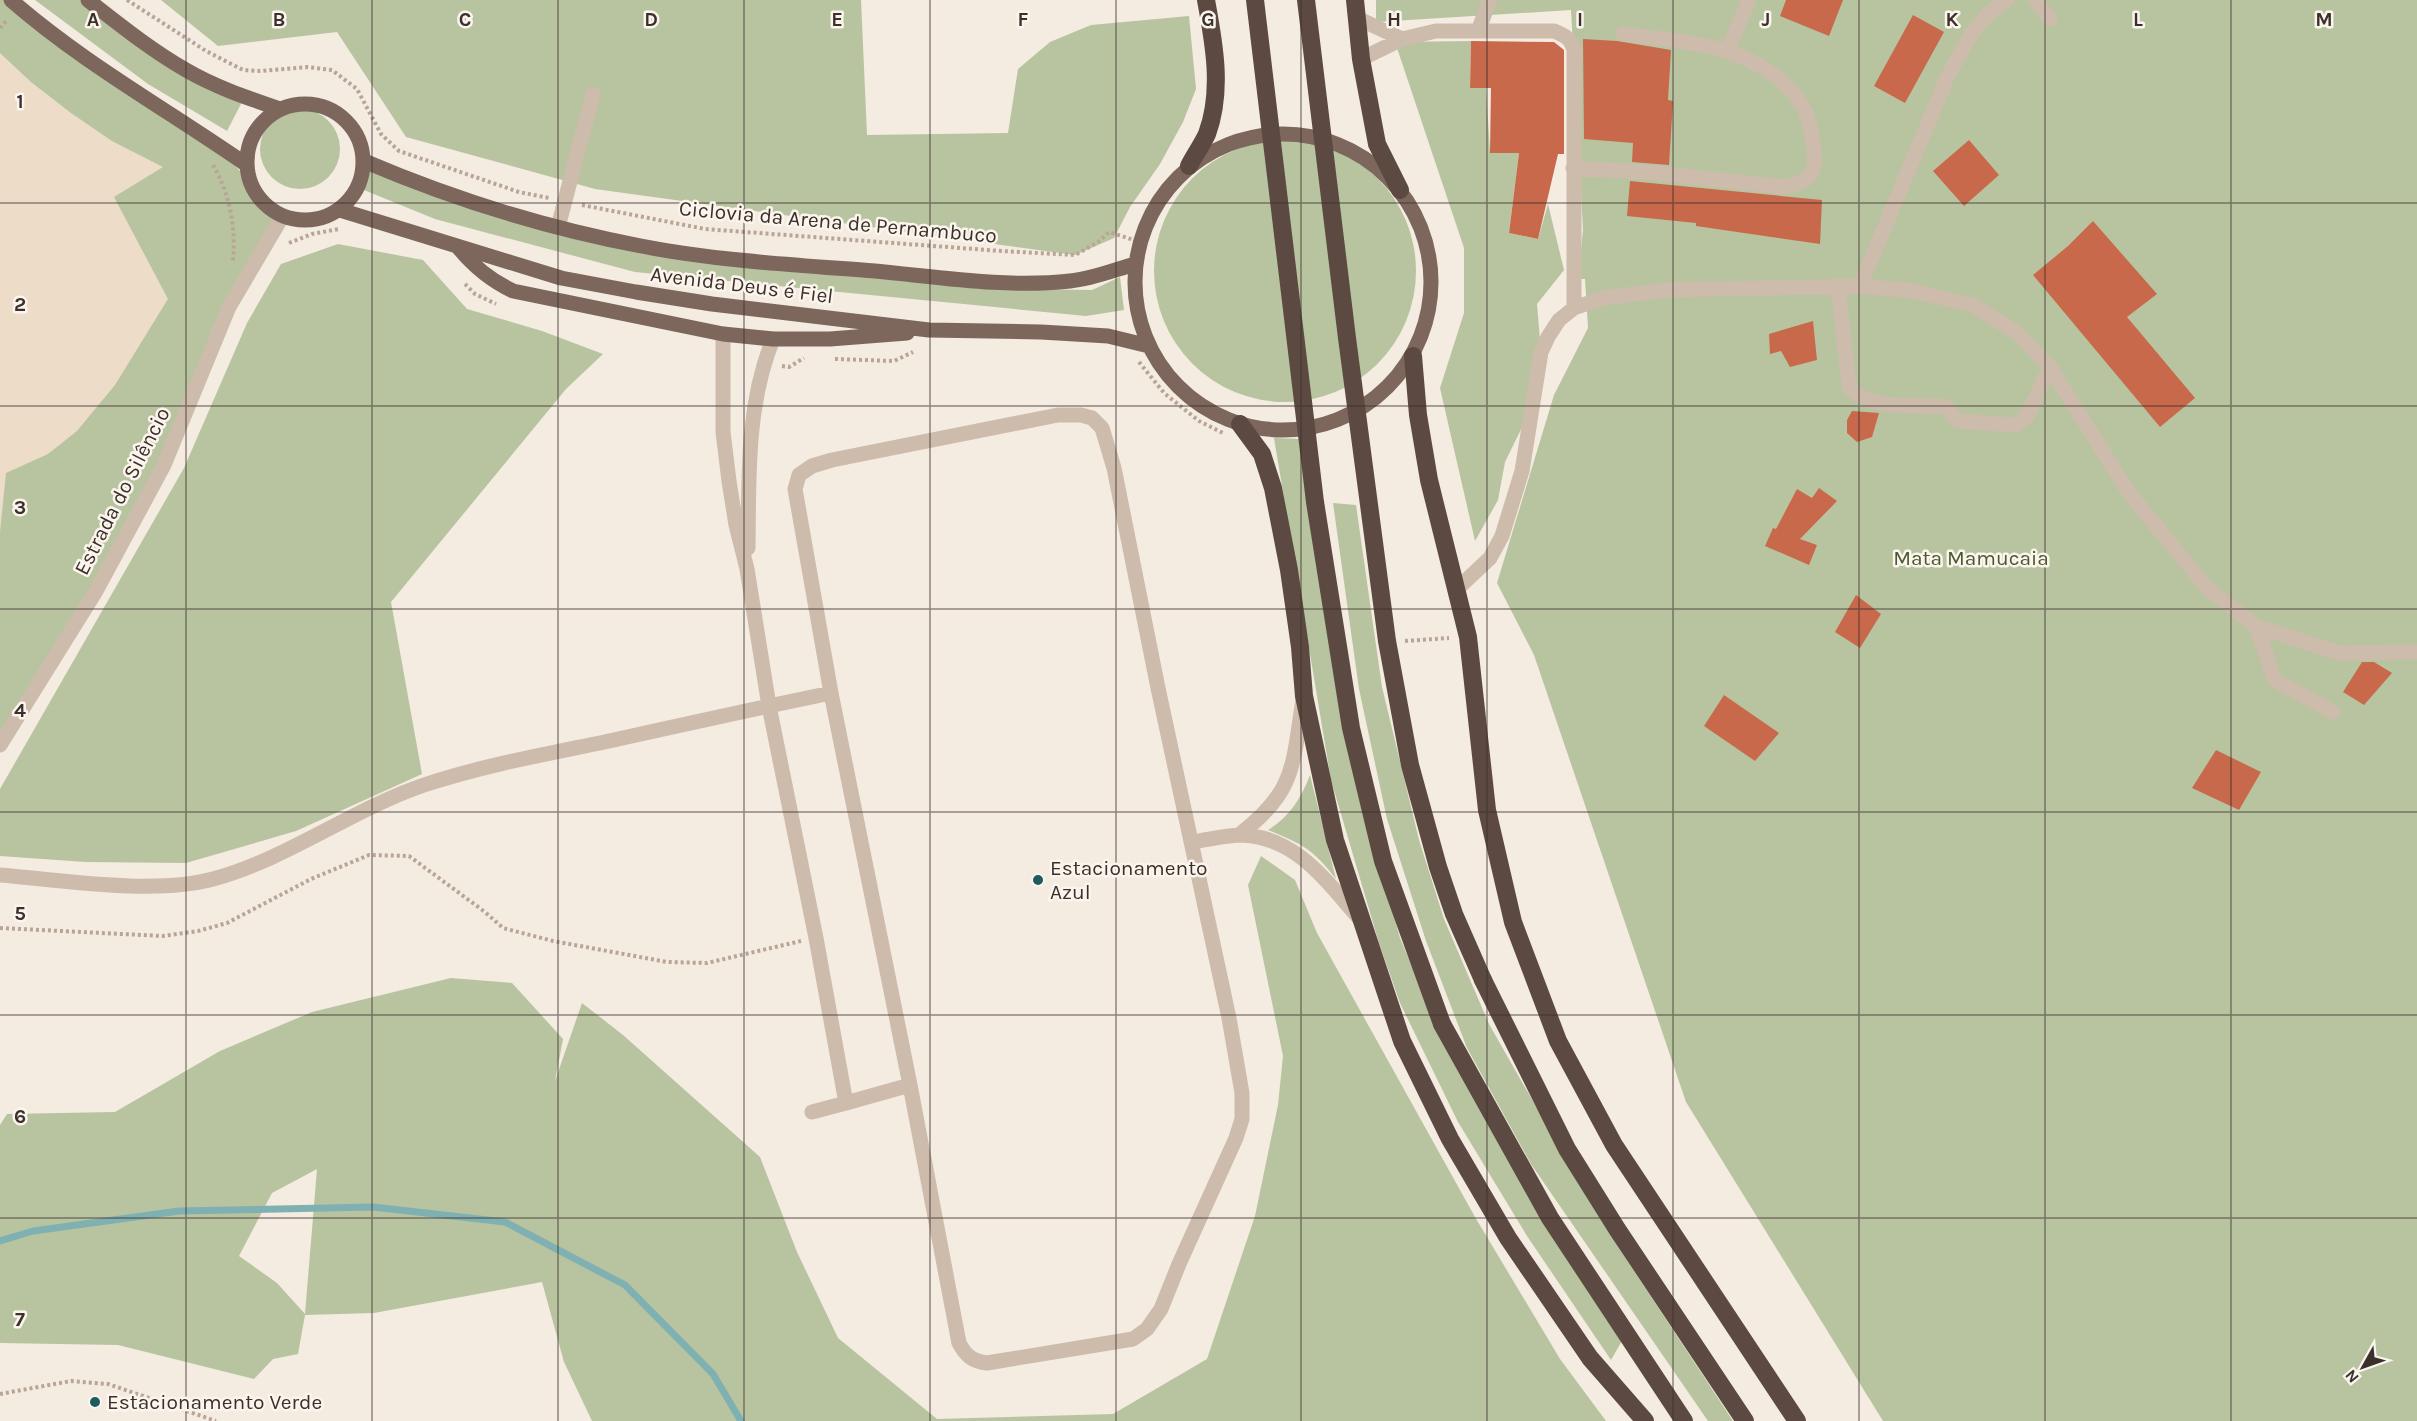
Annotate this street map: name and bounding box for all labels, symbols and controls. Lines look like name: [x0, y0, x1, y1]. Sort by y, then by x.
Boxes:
text: A: [87, 8, 100, 31]
text: B: [273, 8, 285, 31]
text: C: [459, 8, 471, 31]
text: D: [644, 8, 658, 31]
text: E: [831, 8, 843, 31]
text: F: [1018, 8, 1029, 31]
text: G: [1201, 8, 1215, 31]
text: H: [1387, 8, 1401, 31]
text: I: [1577, 8, 1583, 31]
text: J: [1762, 8, 1770, 31]
text: K: [1945, 8, 1959, 31]
text: L: [2133, 8, 2143, 31]
text: M: [2315, 8, 2333, 31]
text: 1: [16, 90, 24, 113]
street label: Ciclovia da Arena de Pernambuco: [678, 196, 998, 248]
street label: Avenida Deus é Fiel: [649, 262, 835, 308]
text: 2: [14, 293, 26, 316]
street label: Estrada do Silêncio: [69, 403, 175, 579]
text: 3: [14, 496, 26, 519]
park label: Mata Mamucaia: [1893, 546, 2049, 570]
text: 4: [14, 699, 26, 722]
place label: Estacionamento Azul: [1050, 856, 1208, 904]
marker: Estacionamento Azul: [1031, 873, 1045, 887]
text: 5: [14, 902, 26, 925]
text: 6: [14, 1105, 26, 1128]
text: 7: [15, 1308, 25, 1331]
north arrow: [2333, 1337, 2393, 1397]
text: N: [2341, 1366, 2363, 1387]
place label: Estacionamento Verde: [107, 1390, 322, 1414]
marker: Estacionamento Verde: [88, 1395, 102, 1409]

